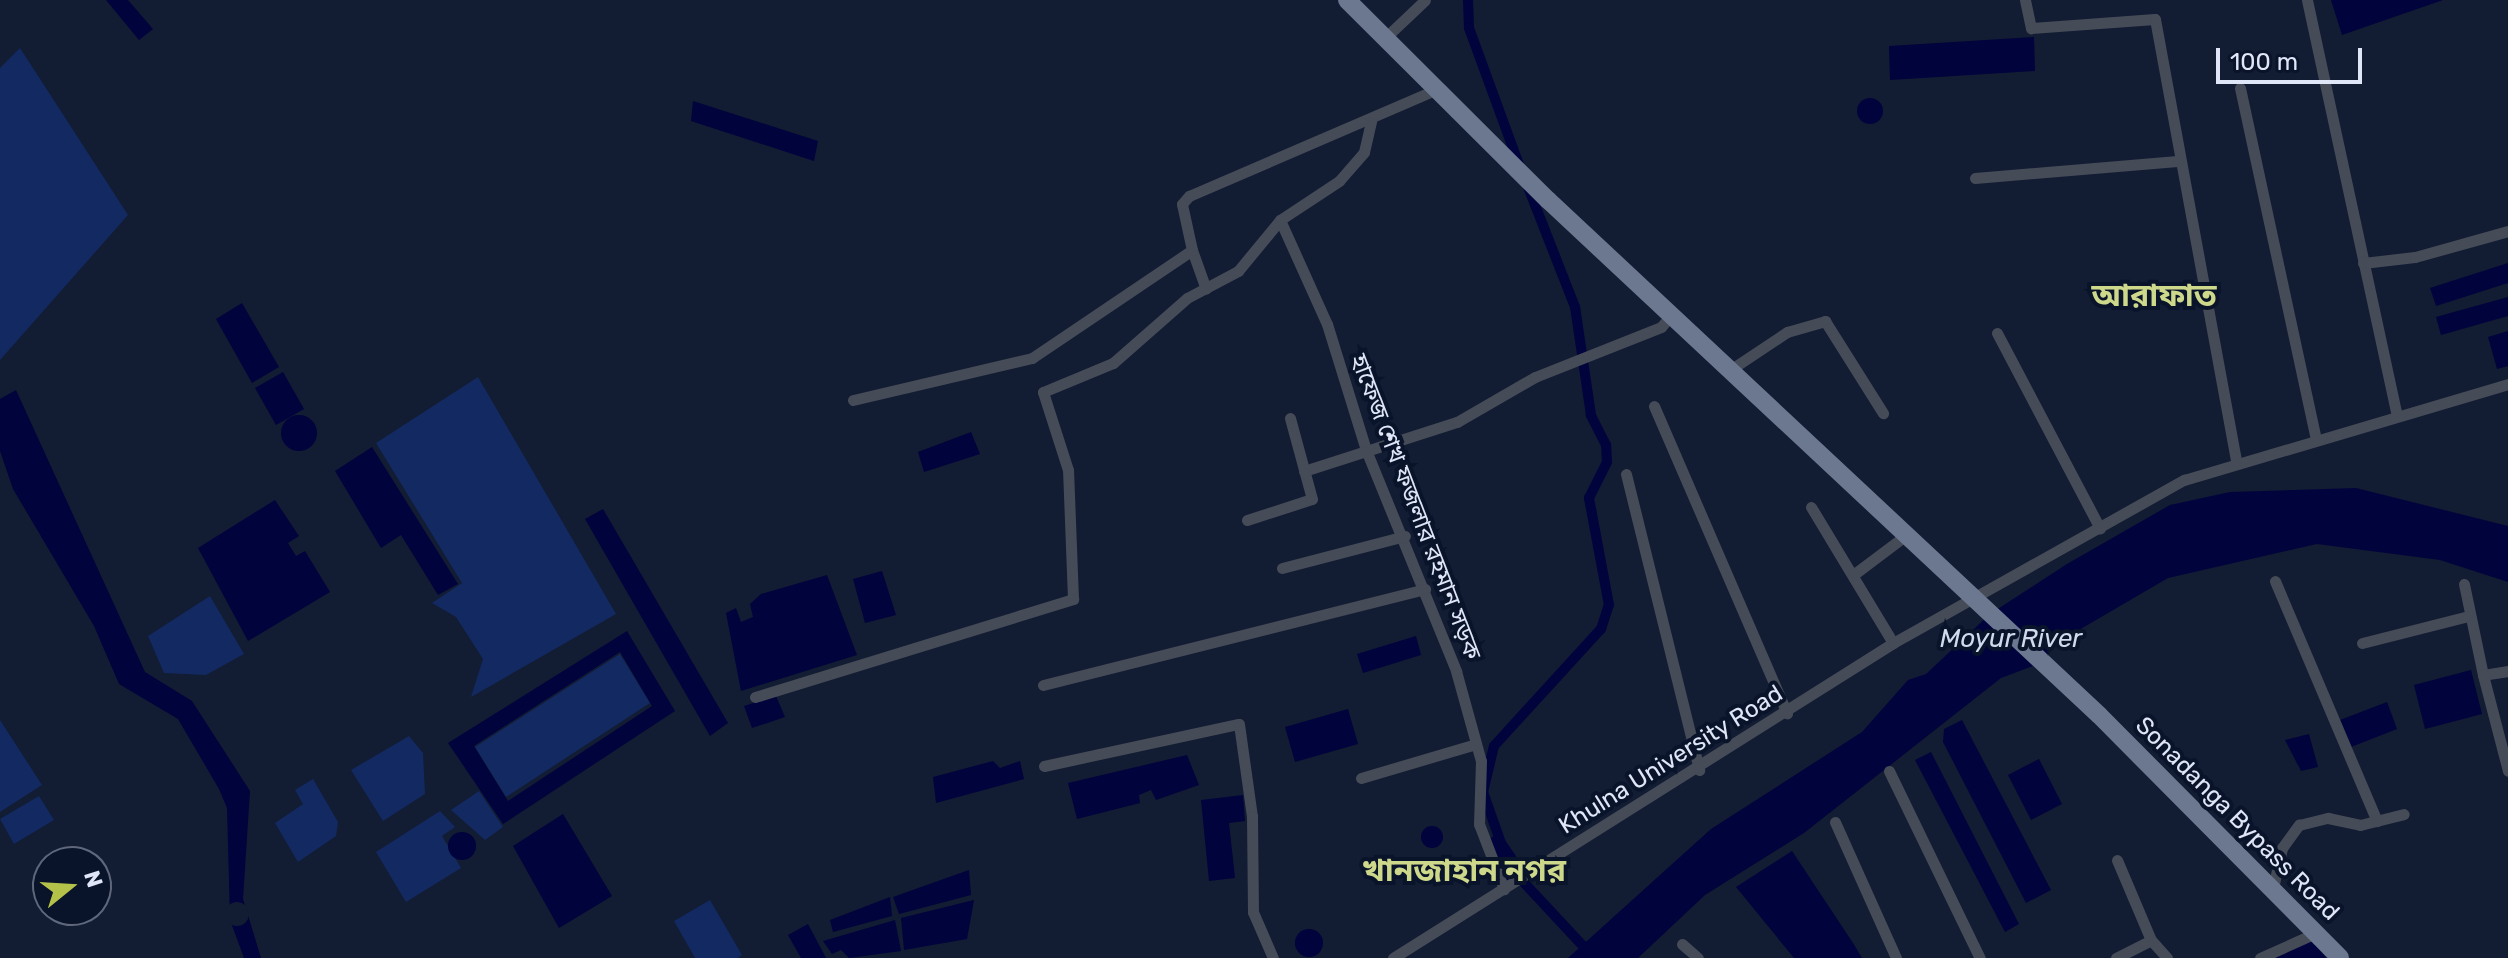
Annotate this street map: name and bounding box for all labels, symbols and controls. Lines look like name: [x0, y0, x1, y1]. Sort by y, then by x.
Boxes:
scale bar: [2220, 32, 2366, 82]
text: 100 m: [2230, 48, 2298, 76]
district label: আরাফাত: [2092, 276, 2216, 314]
street label: হাফেজ শেখ ফজলার রহমান সড়ক: [1343, 350, 1487, 664]
water label: Moyur River: [1939, 623, 2083, 655]
street label: Khulna University Road: [1554, 679, 1788, 841]
street label: Sonadanga Bypass Road: [2129, 711, 2345, 927]
north arrow: [32, 846, 112, 926]
district label: খানজাহান নগর: [1362, 851, 1566, 889]
text: N: [78, 867, 109, 891]

